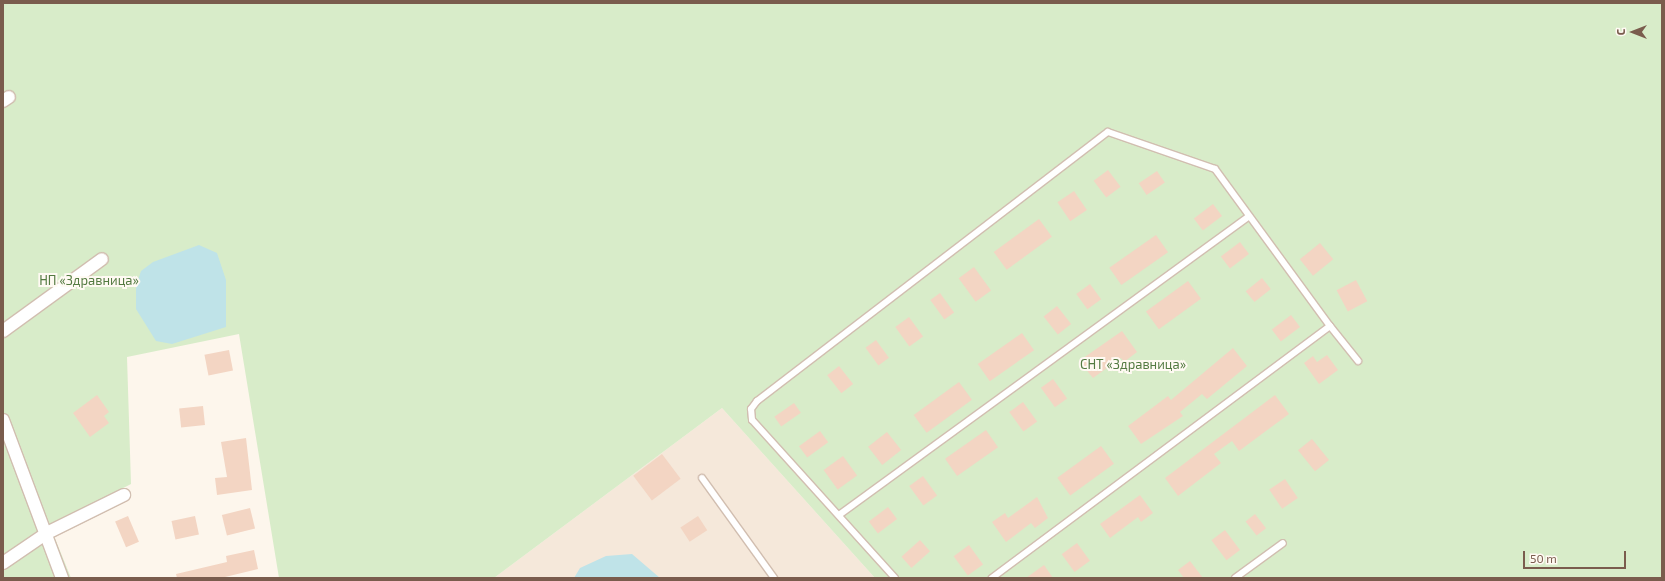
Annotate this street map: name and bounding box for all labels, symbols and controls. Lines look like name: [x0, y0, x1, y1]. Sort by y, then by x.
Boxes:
north arrow: [1613, 12, 1653, 52]
text: С: [1614, 29, 1627, 35]
park label: НП «Здравница»: [39, 272, 139, 288]
park label: СНТ «Здравница»: [1080, 356, 1186, 372]
scale bar: [1525, 543, 1628, 569]
text: 50 m: [1530, 551, 1557, 565]

